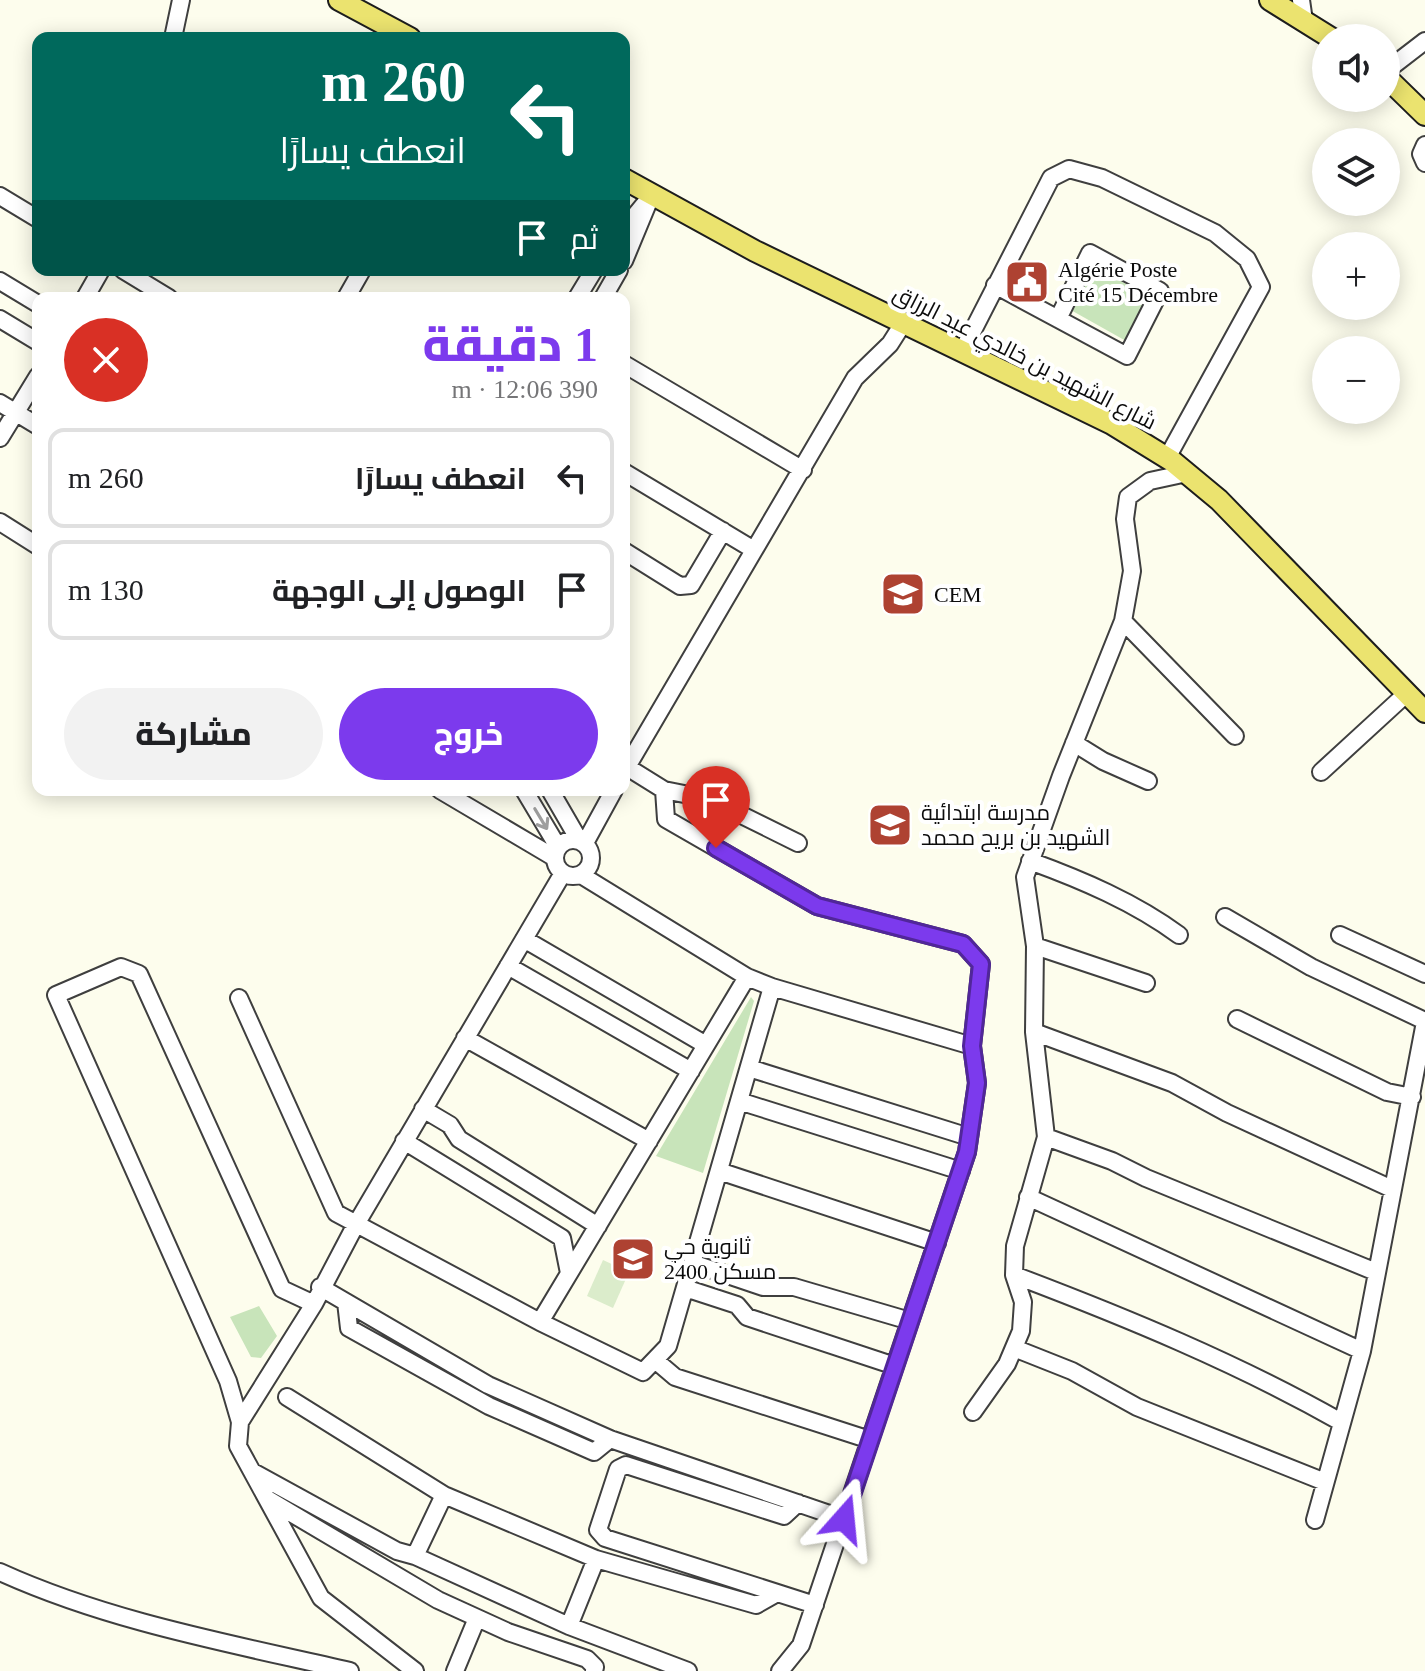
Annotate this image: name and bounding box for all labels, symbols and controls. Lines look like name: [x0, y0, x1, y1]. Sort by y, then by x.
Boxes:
map controls: [1312, 24, 1400, 424]
button: sound: [1312, 24, 1400, 112]
text: 260 m: [321, 51, 466, 113]
icon: left: [494, 64, 598, 168]
button: layers: [1312, 128, 1400, 216]
text: انعطف يسارًا: [280, 131, 466, 171]
icon: arrive: [510, 216, 554, 260]
text: ثم: [570, 222, 598, 255]
button: +: [1312, 232, 1400, 320]
place label: Algérie Poste Cité 15 Décembre: [1058, 257, 1218, 307]
public building icon: Algérie Poste Cité 15 Décembre: [1003, 258, 1051, 306]
street label: شارع الشهيد بن خالدي عبد الرزاق: [887, 280, 1160, 438]
button: close: [64, 318, 148, 402]
text: 1 دقيقة: [423, 318, 598, 371]
button: −: [1312, 336, 1400, 424]
text: 390 m · 12:06: [451, 375, 598, 404]
icon: left: [550, 456, 594, 500]
text: 260 m: [68, 461, 144, 494]
text: انعطف يسارًا: [355, 462, 526, 495]
icon: arrive: [550, 568, 594, 612]
school or university icon: CEM: [879, 570, 927, 618]
text: 130 m: [68, 573, 144, 606]
text: الوصول إلى الوجهة: [272, 574, 526, 607]
place label: CEM: [934, 582, 982, 607]
button: مشاركة: [64, 688, 323, 780]
button: خروج: [339, 688, 598, 780]
pin: [682, 766, 750, 848]
icon: arrive: [694, 778, 738, 822]
place label: مدرسة ابتدائية الشهيد بن بريح محمد: [921, 800, 1110, 852]
school or university icon: مدرسة ابتدائية الشهيد بن بريح محمد: [866, 801, 914, 849]
one-way arrow: [533, 807, 549, 829]
place label: ثانوية حي 2400 مسكن: [664, 1234, 776, 1285]
school or university icon: ثانوية حي 2400 مسكن: [609, 1235, 657, 1283]
position arrow: [802, 1477, 886, 1561]

